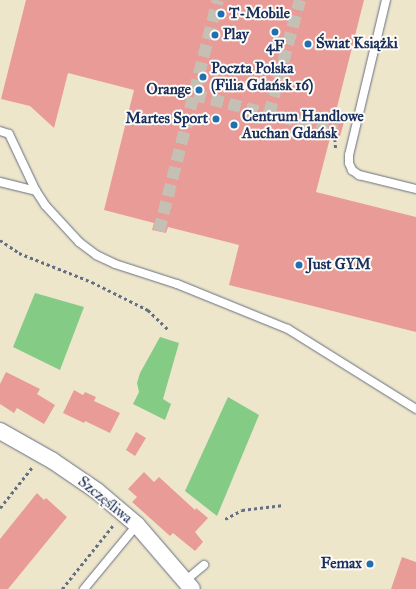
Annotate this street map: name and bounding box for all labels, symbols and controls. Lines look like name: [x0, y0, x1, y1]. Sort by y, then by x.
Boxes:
place label: T-Mobile: [229, 5, 290, 23]
marker: T-Mobile: [216, 9, 226, 19]
place label: Play: [223, 26, 249, 44]
marker: 4F: [270, 27, 280, 37]
marker: Play: [210, 30, 220, 40]
place label: Świat Książki: [316, 35, 398, 53]
place label: 4F: [266, 38, 284, 56]
marker: Świat Książki: [303, 39, 313, 49]
place label: Poczta Polska (Filia Gdańsk 16): [211, 59, 313, 94]
marker: Poczta Polska (Filia Gdańsk 16): [198, 72, 208, 82]
place label: Orange: [146, 81, 191, 99]
marker: Orange: [194, 85, 204, 95]
place label: Centrum Handlowe Auchan Gdańsk: [242, 107, 364, 142]
place label: Martes Sport: [126, 110, 208, 128]
marker: Martes Sport: [211, 114, 221, 124]
marker: Centrum Handlowe Auchan Gdańsk: [229, 120, 239, 130]
place label: Just GYM: [307, 256, 371, 274]
marker: Just GYM: [294, 260, 304, 270]
street label: Szczęśliwa: [74, 473, 136, 527]
place label: Femax: [321, 555, 362, 573]
marker: Femax: [365, 559, 375, 569]

